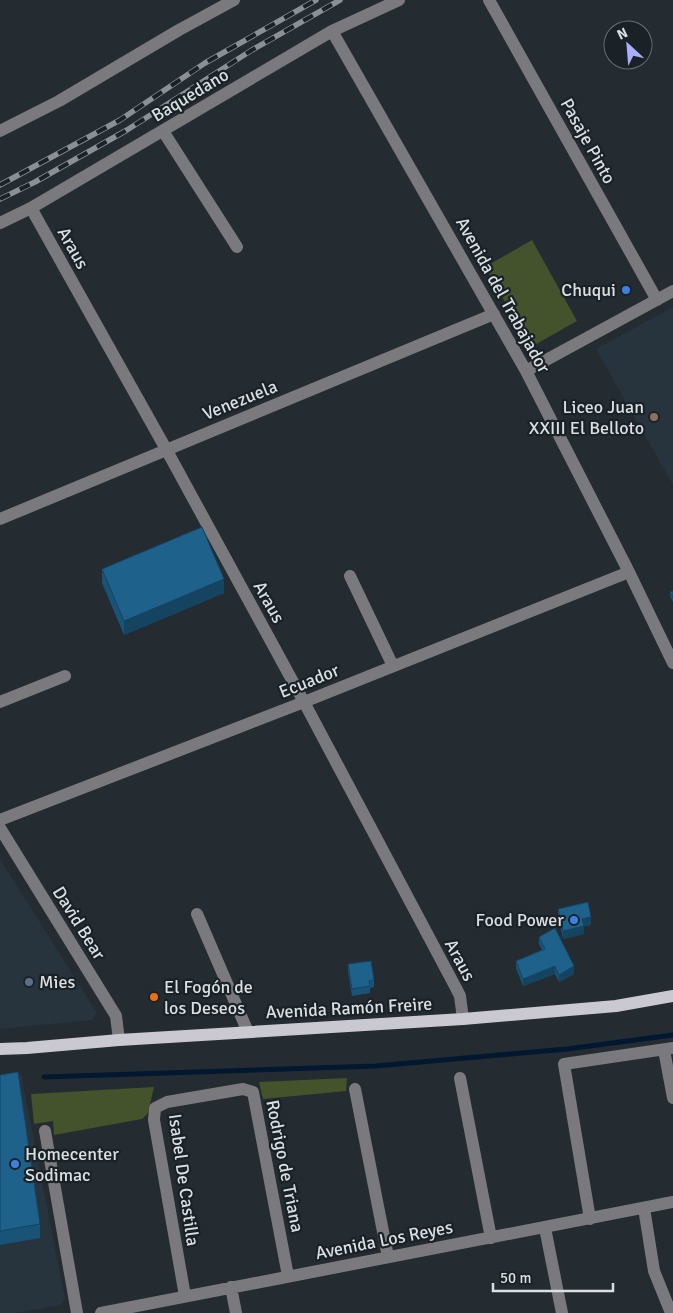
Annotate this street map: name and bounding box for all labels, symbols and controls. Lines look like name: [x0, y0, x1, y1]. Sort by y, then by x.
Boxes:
north arrow: [603, 20, 653, 70]
text: N: [614, 24, 631, 44]
street label: Baquedano: [147, 63, 233, 127]
street label: Pasaje Pinto: [556, 94, 620, 188]
street label: Avenida del Trabajador: [451, 213, 555, 377]
street label: Araus: [53, 223, 93, 273]
place label: Chuqui: [561, 279, 616, 301]
marker: Chuqui: [620, 284, 632, 296]
street label: Venezuela: [199, 375, 281, 425]
place label: Liceo Juan XXIII El Belloto: [529, 396, 644, 439]
marker: Liceo Juan XXIII El Belloto: [648, 411, 660, 423]
street label: Araus: [249, 577, 289, 627]
street label: Ecuador: [276, 659, 343, 703]
street label: David Bear: [48, 882, 110, 964]
place label: Food Power: [476, 909, 564, 931]
marker: Food Power: [568, 914, 580, 926]
street label: Araus: [440, 935, 480, 985]
place label: Mies: [39, 971, 75, 993]
marker: Mies: [23, 976, 35, 988]
place label: El Fogón de los Deseos: [164, 976, 253, 1019]
marker: El Fogón de los Deseos: [148, 991, 160, 1003]
street label: Avenida Ramón Freire: [265, 993, 433, 1023]
street label: Rodrigo de Triana: [261, 1098, 309, 1234]
street label: Isabel De Castilla: [164, 1112, 204, 1248]
place label: Homecenter Sodimac: [25, 1143, 119, 1186]
marker: Homecenter Sodimac: [9, 1158, 21, 1170]
street label: Avenida Los Reyes: [313, 1216, 455, 1264]
scale bar: [493, 1260, 613, 1292]
text: 50 m: [500, 1269, 531, 1287]

